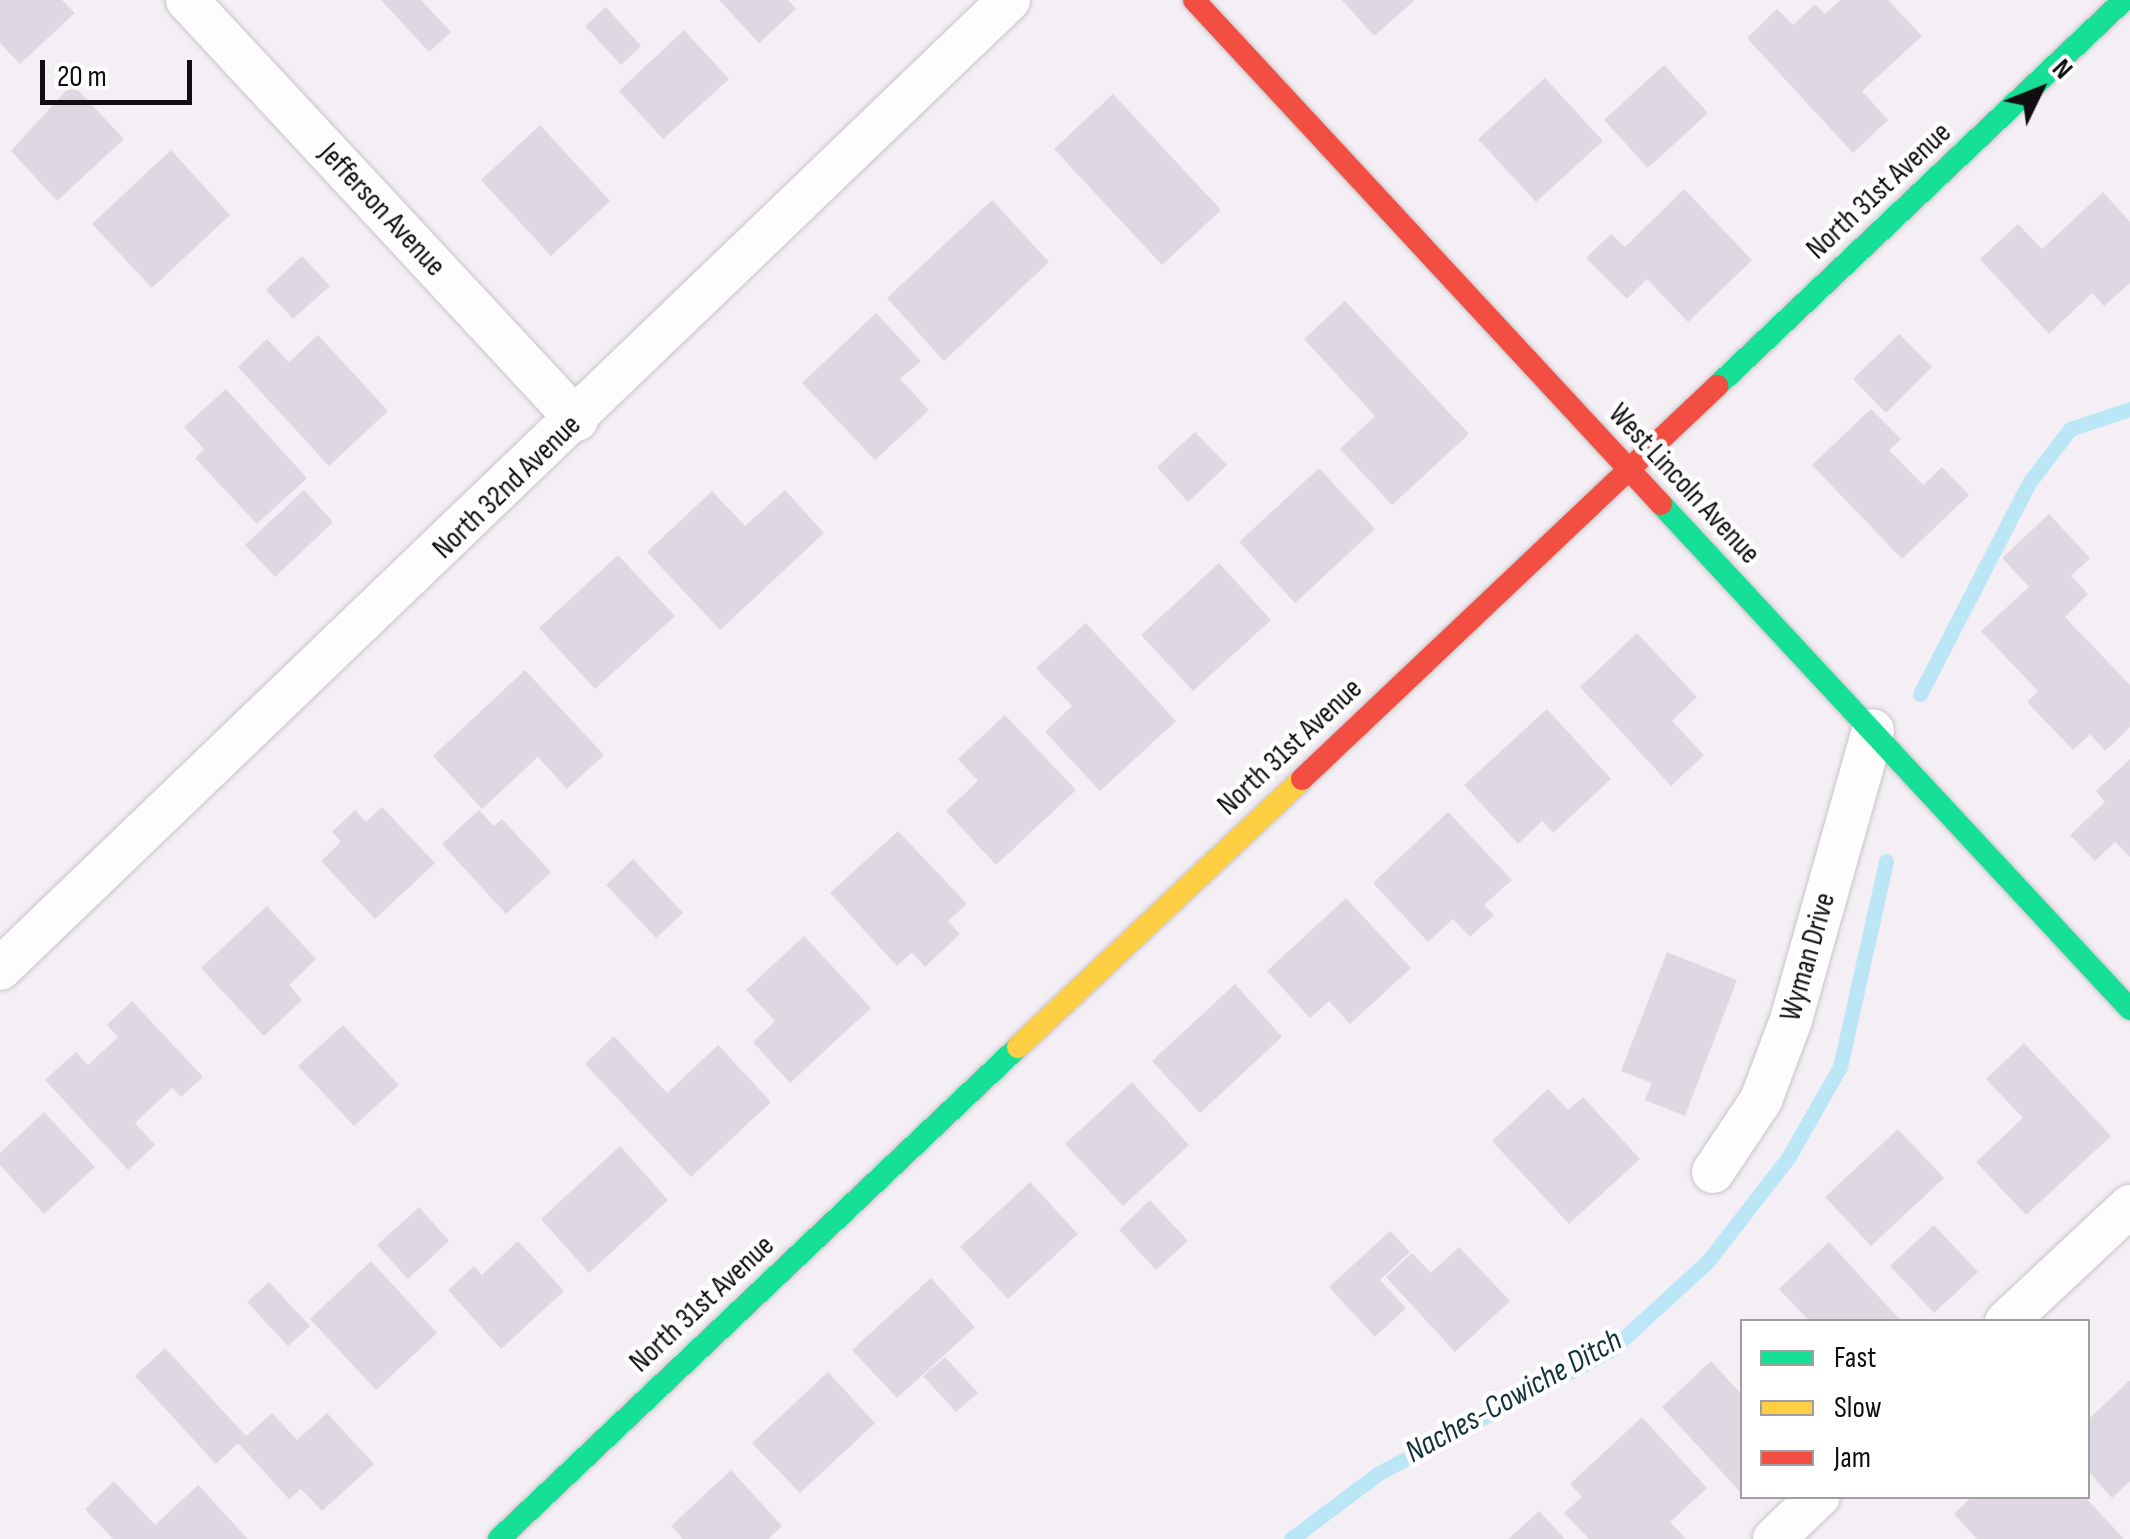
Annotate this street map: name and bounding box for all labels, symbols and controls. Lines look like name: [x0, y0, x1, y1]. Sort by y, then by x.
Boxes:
scale bar: [45, 40, 198, 102]
north arrow: [1990, 40, 2090, 140]
text: N: [2045, 52, 2079, 86]
text: 20 m: [57, 59, 107, 95]
street label: North 31st Avenue: [1799, 115, 1959, 267]
street label: Jefferson Avenue: [311, 136, 453, 284]
street label: West Lincoln Avenue: [1601, 396, 1767, 572]
street label: North 32nd Avenue: [425, 407, 589, 567]
street label: North 31st Avenue: [1210, 671, 1370, 823]
street label: Wyman Drive: [1773, 889, 1843, 1025]
street label: North 31st Avenue: [622, 1228, 782, 1380]
legend: [1740, 1319, 2090, 1499]
water label: Naches-Cowiche Ditch: [1399, 1322, 1629, 1472]
text: Fast: [1834, 1340, 1876, 1376]
text: Slow: [1834, 1390, 1882, 1426]
text: Jam: [1834, 1440, 1871, 1476]

